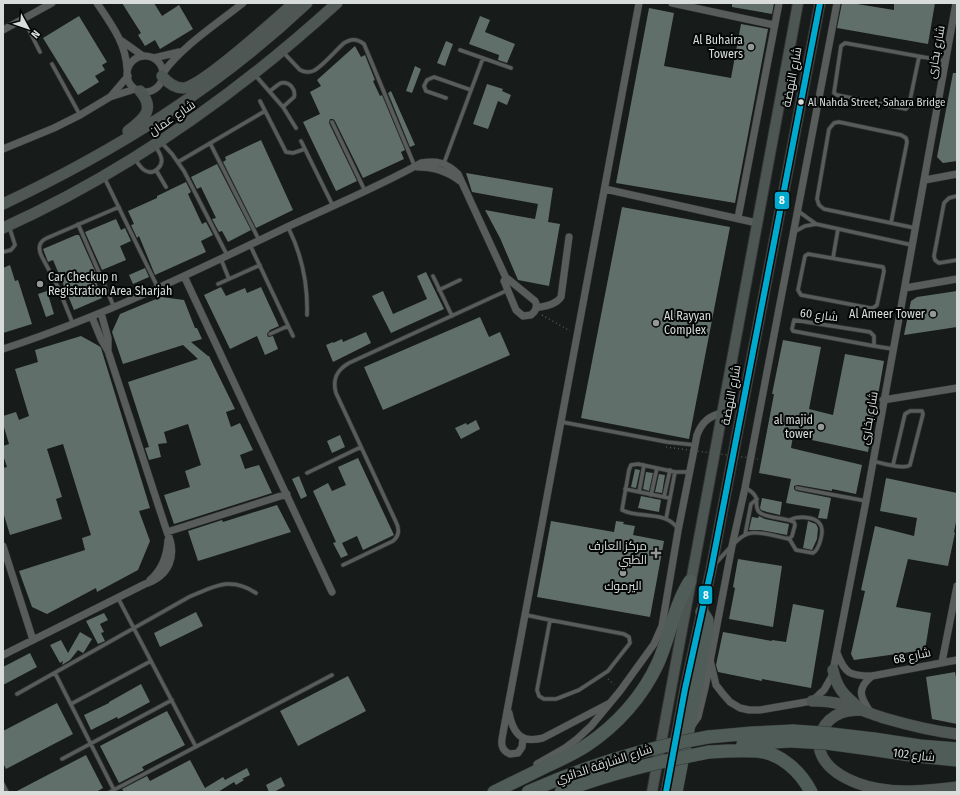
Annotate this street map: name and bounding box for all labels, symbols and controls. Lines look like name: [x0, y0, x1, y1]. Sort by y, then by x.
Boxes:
north arrow: [8, 8, 48, 48]
street label: شارع بخارى: [924, 24, 949, 80]
text: N: [28, 27, 42, 41]
place label: Al Buhaira Towers: [693, 33, 743, 61]
marker: Al Buhaira Towers: [746, 42, 756, 52]
street label: شارع النهضة: [779, 46, 806, 109]
place label: Al Nahda Street, Sahara Bridge: [808, 96, 945, 109]
street label: شارع عمان: [146, 97, 198, 139]
marker: Al Nahda Street, Sahara Bridge: [796, 97, 806, 107]
line badge: 8: [774, 191, 790, 210]
text: 8: [779, 194, 785, 207]
place label: Car Checkup n Registration Area Sharjah: [48, 270, 172, 298]
marker: Car Checkup n Registration Area Sharjah: [35, 279, 45, 289]
street label: شارع 60: [799, 306, 839, 325]
place label: Al Ameer Tower: [849, 307, 926, 321]
place label: Al Rayyan Complex: [664, 309, 711, 337]
marker: Al Ameer Tower: [928, 309, 938, 319]
marker: Al Rayyan Complex: [651, 318, 661, 328]
street label: شارع النهضة: [718, 364, 745, 427]
street label: شارع بخارى: [857, 390, 882, 446]
place label: al majid tower: [774, 413, 814, 441]
marker: al majid tower: [816, 422, 826, 432]
place label: مركز العارف الطبي: [589, 539, 647, 570]
marker: مركز العارف الطبي: [650, 547, 662, 559]
marker: اليرموك: [618, 568, 628, 578]
place label: اليرموك: [604, 579, 642, 593]
line badge: 8: [698, 585, 713, 605]
text: 8: [703, 589, 709, 602]
street label: شارع 68: [892, 645, 932, 668]
street label: شارع الشارقة الدائري: [554, 742, 655, 789]
street label: شارع 102: [892, 745, 936, 766]

